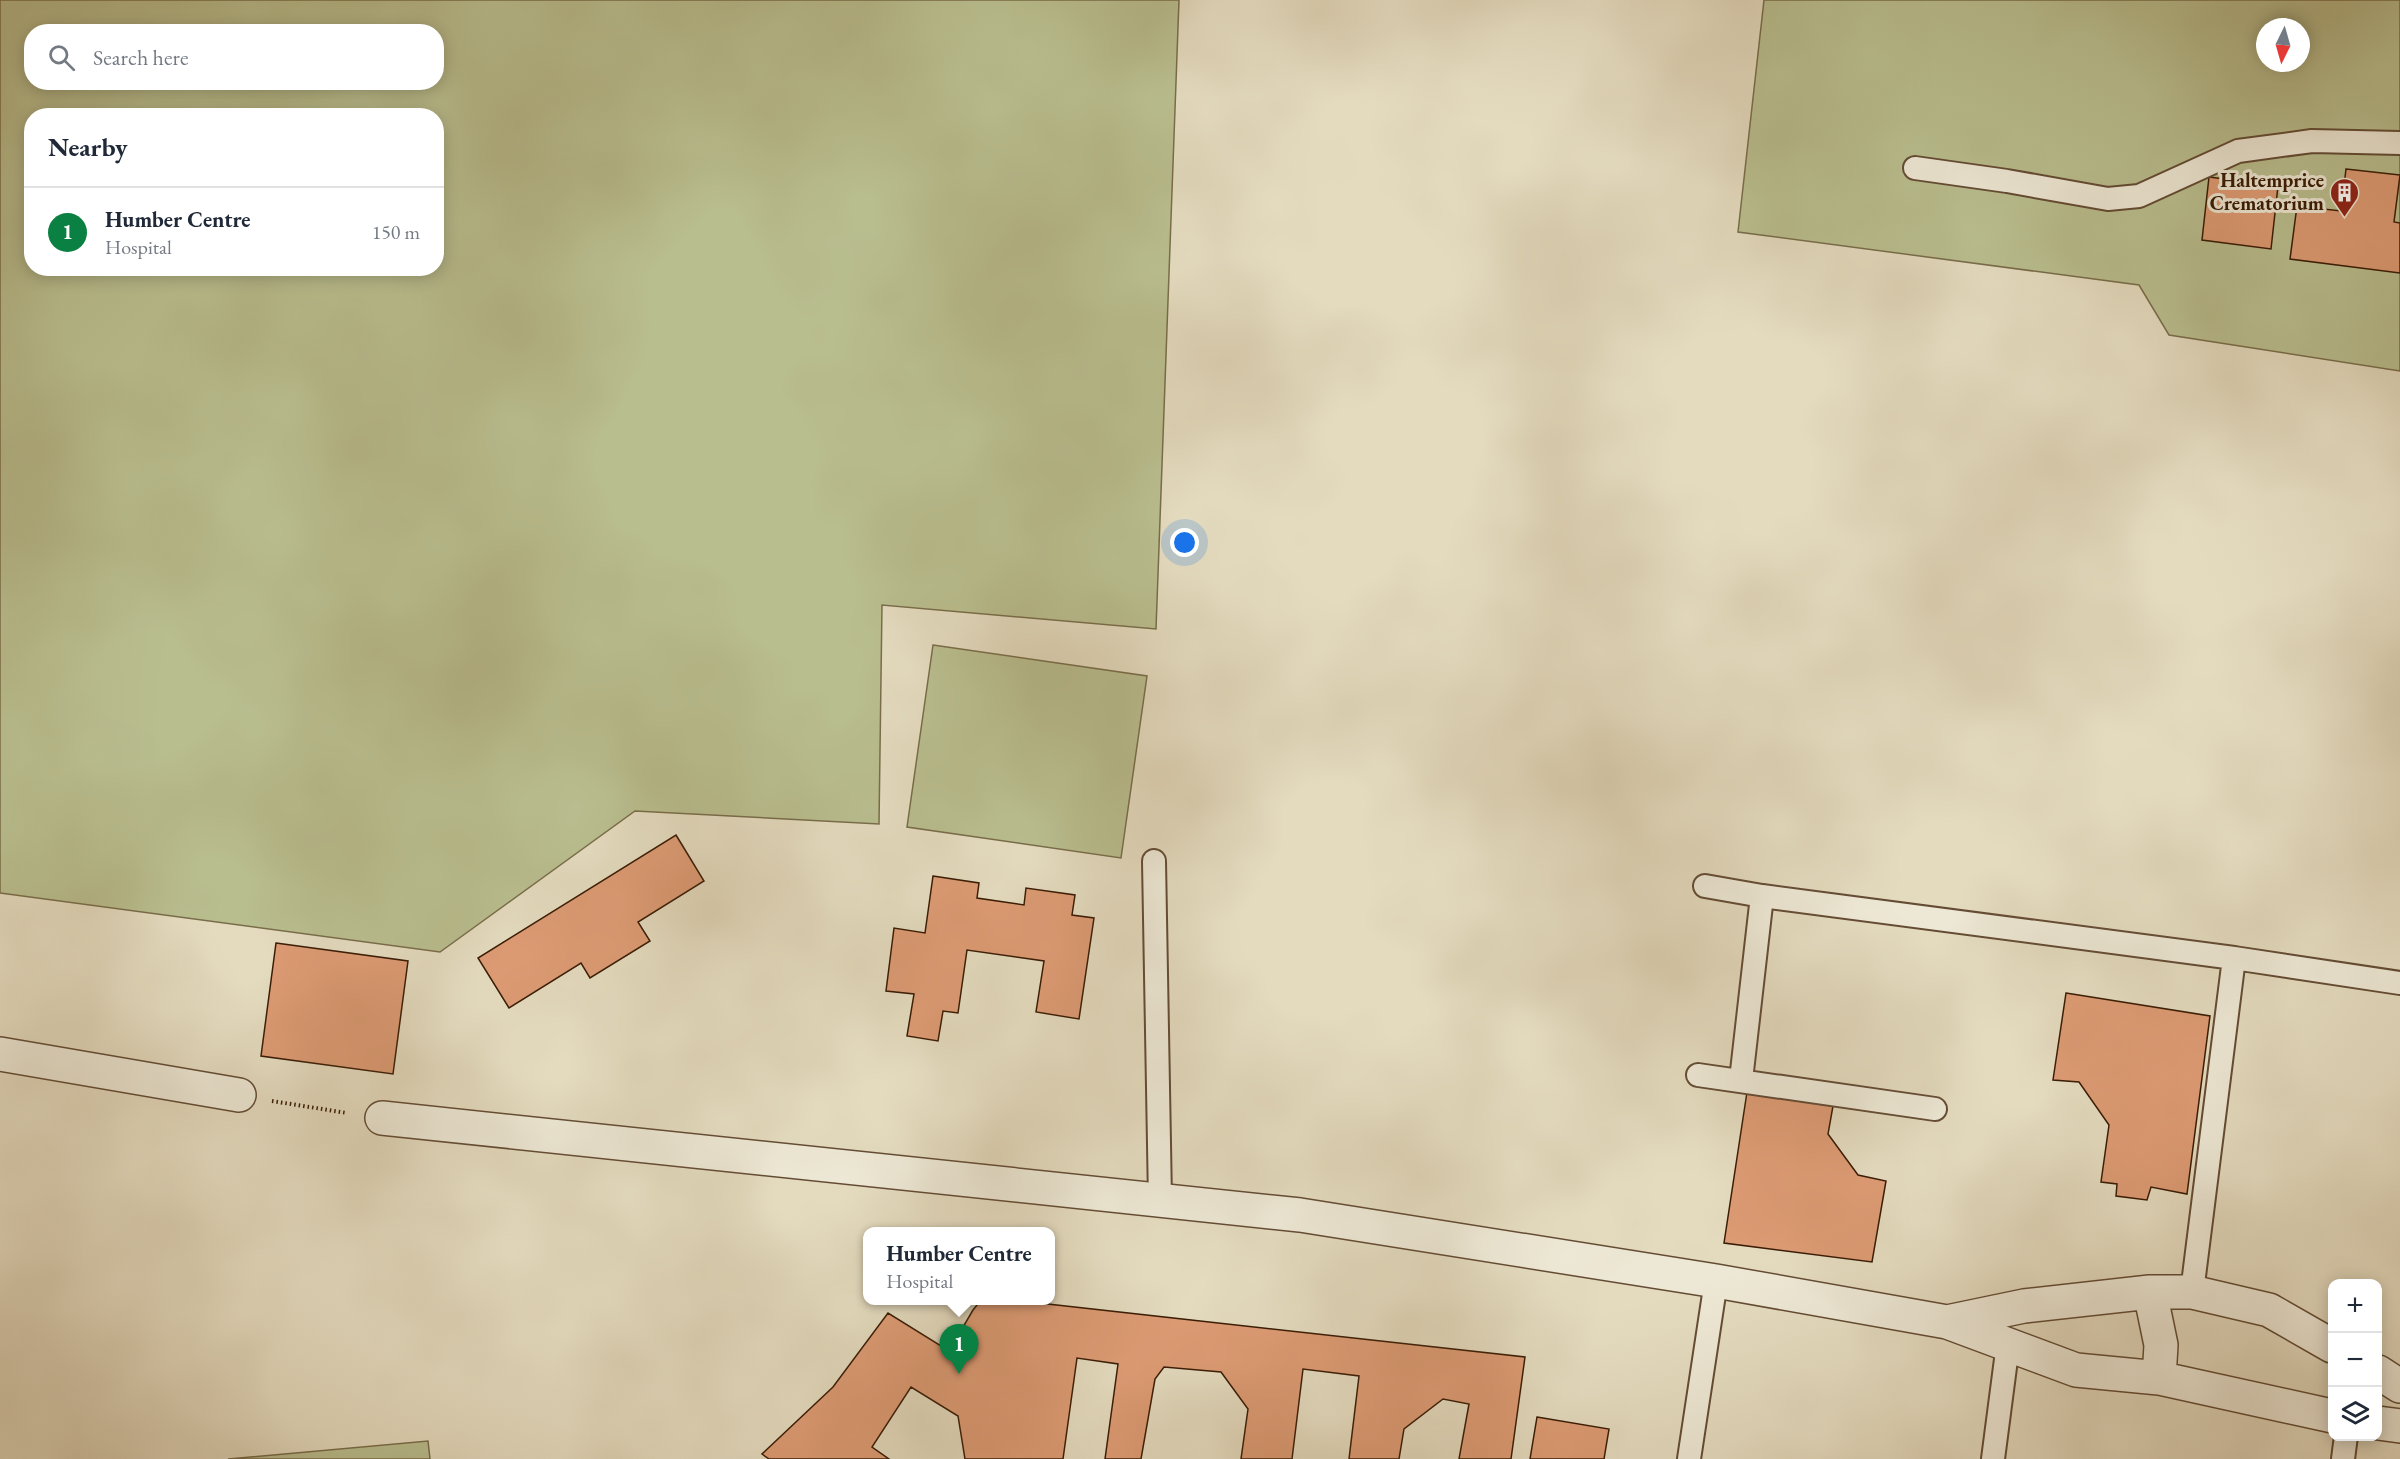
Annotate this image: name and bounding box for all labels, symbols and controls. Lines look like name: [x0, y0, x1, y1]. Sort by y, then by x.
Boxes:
north arrow: [2256, 18, 2310, 72]
search box: [24, 24, 444, 90]
icon: search: [45, 41, 78, 74]
text: Search here: [93, 43, 188, 72]
text: Nearby: [48, 130, 128, 164]
place label: Haltemprice Crematorium: [2210, 167, 2324, 216]
building icon: Haltemprice Crematorium: [2329, 176, 2361, 218]
text: Humber Centre: [105, 205, 250, 234]
text: 1: [62, 219, 73, 245]
text: 150 m: [372, 219, 420, 245]
text: Hospital: [105, 234, 172, 260]
your location: [1170, 528, 1199, 557]
popup: [863, 1227, 1055, 1305]
text: Humber Centre: [886, 1239, 1032, 1268]
text: Hospital: [886, 1268, 953, 1294]
map controls: [2328, 1279, 2382, 1441]
button: +: [2328, 1279, 2382, 1333]
pin: 1: [940, 1324, 978, 1374]
button: −: [2328, 1333, 2382, 1387]
button: layers: [2328, 1387, 2382, 1441]

